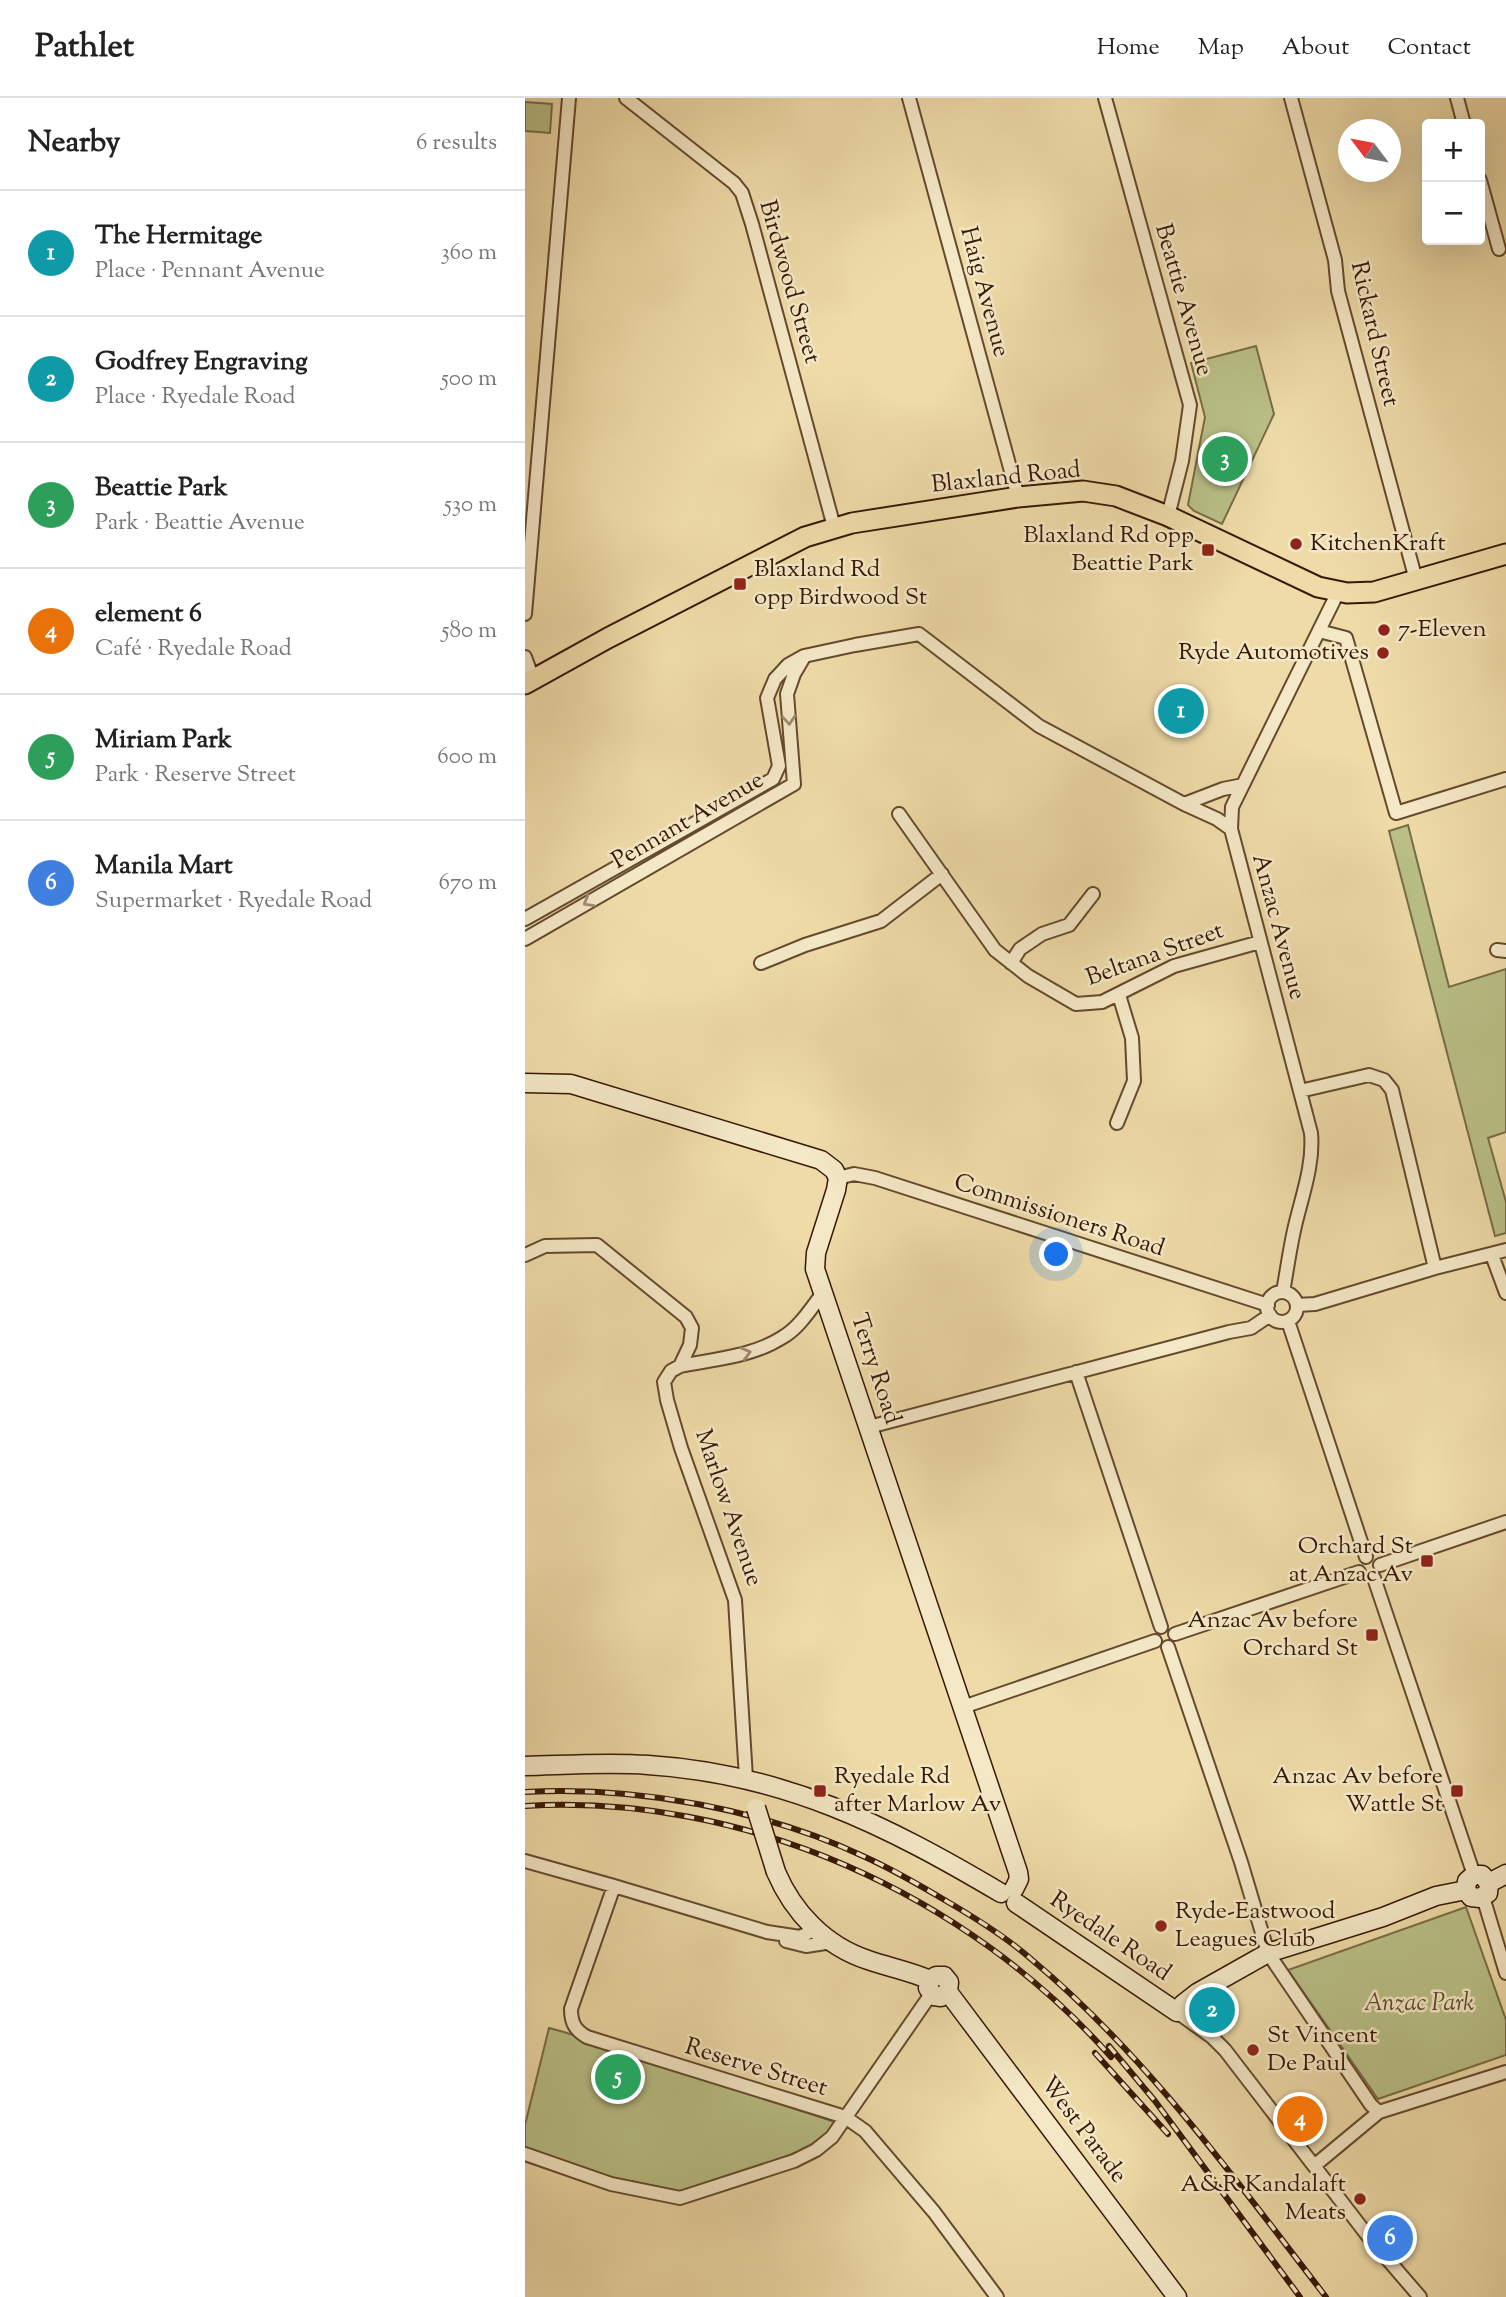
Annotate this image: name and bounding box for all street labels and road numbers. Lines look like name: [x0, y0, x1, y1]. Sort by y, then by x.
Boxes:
street label: Birdwood Street: [749, 196, 829, 368]
street label: Beattie Avenue: [1145, 220, 1221, 380]
street label: Haig Avenue: [950, 223, 1018, 361]
street label: Rickard Street: [1341, 258, 1407, 410]
street label: Blaxland Road: [930, 453, 1083, 503]
street label: Pennant Avenue: [606, 764, 770, 878]
street label: Anzac Avenue: [1242, 850, 1314, 1004]
street label: Beltana Street: [1081, 914, 1229, 996]
street label: Commissioners Road: [949, 1166, 1169, 1266]
street label: Terry Road: [841, 1309, 909, 1429]
street label: Marlow Avenue: [685, 1425, 771, 1591]
street label: Ryedale Road: [1042, 1884, 1178, 1990]
street label: Reserve Street: [681, 2030, 831, 2106]
street label: West Parade: [1031, 2069, 1135, 2191]

